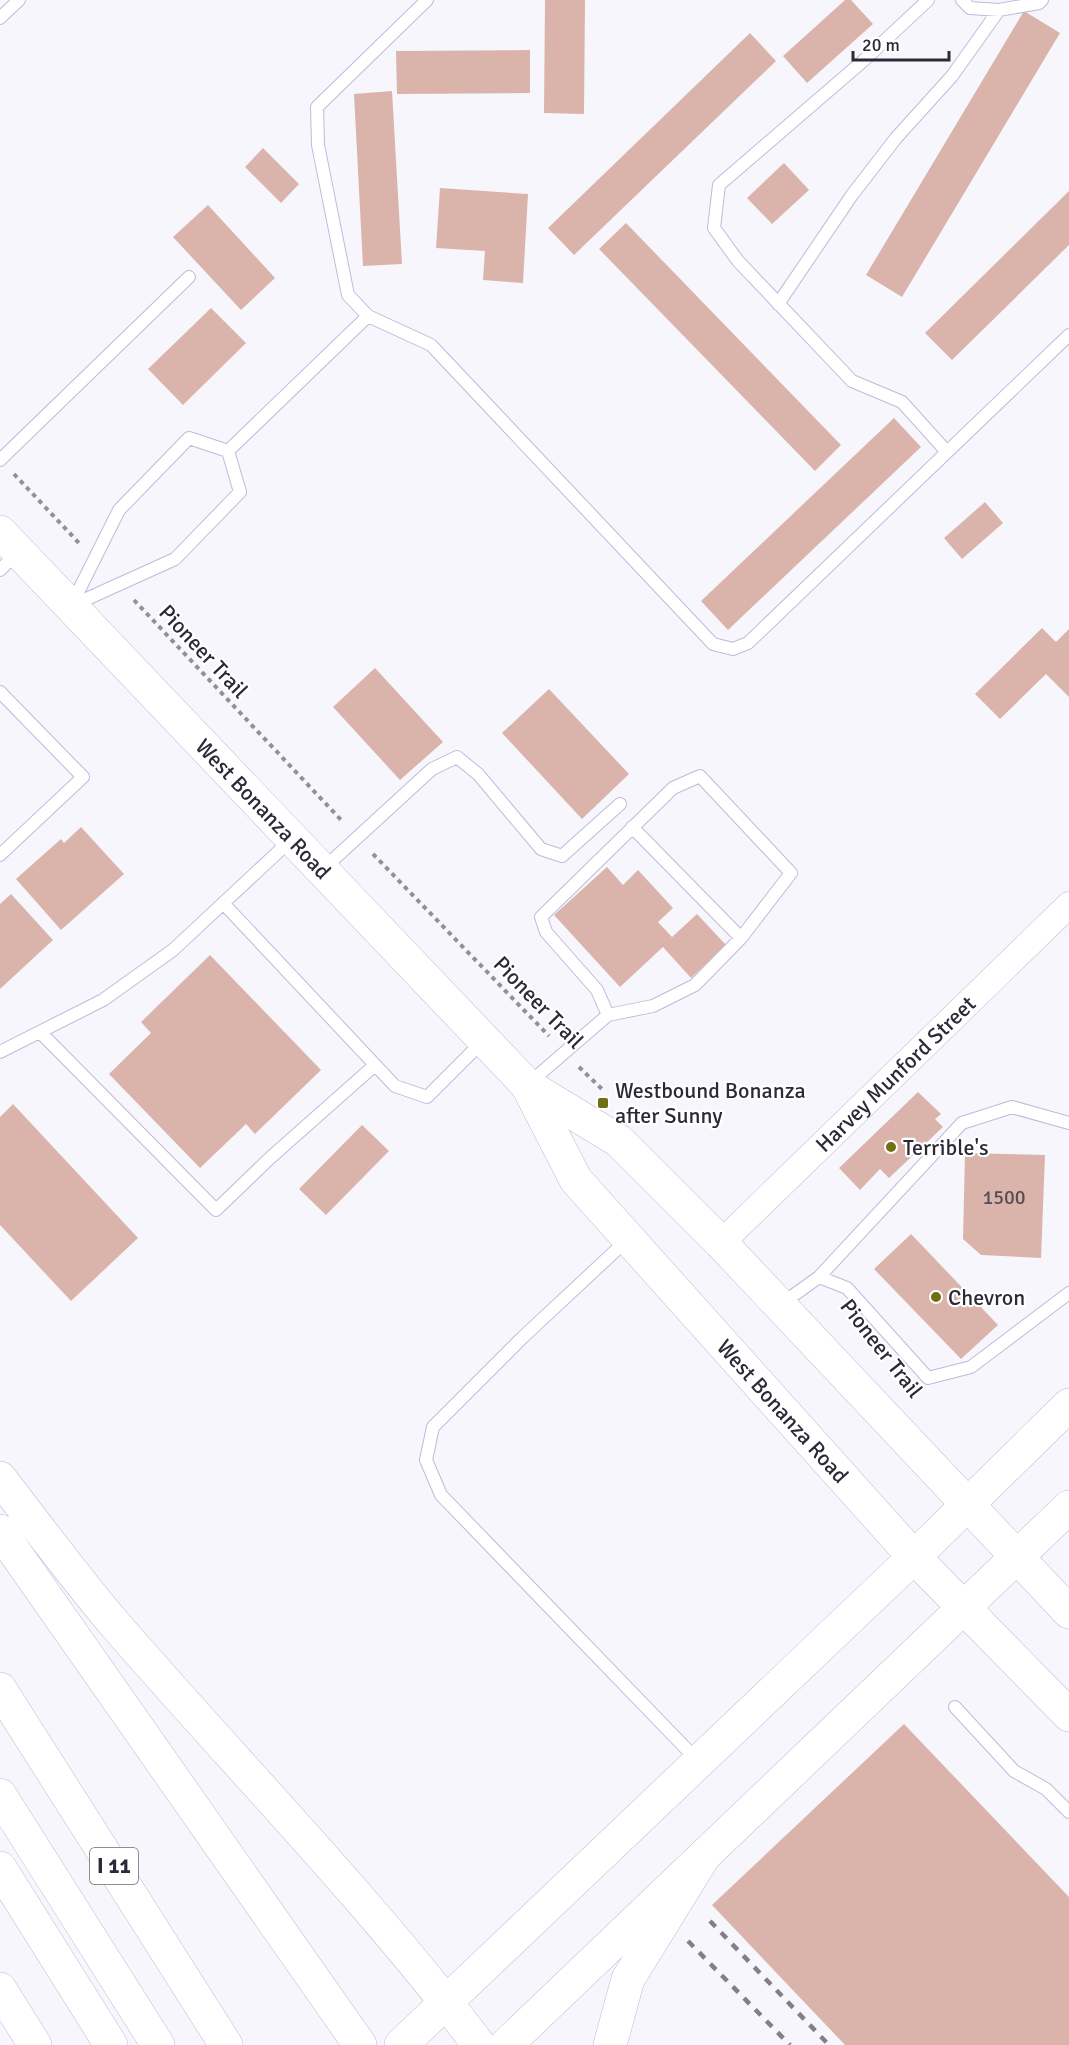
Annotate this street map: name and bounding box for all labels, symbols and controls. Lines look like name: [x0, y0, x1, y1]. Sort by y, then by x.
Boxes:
scale bar: [853, 24, 949, 62]
text: 20 m: [862, 34, 900, 56]
street label: Pioneer Trail: [153, 599, 254, 704]
street label: West Bonanza Road: [190, 733, 336, 885]
street label: Pioneer Trail: [488, 950, 589, 1054]
street label: Harvey Munford Street: [810, 990, 982, 1158]
place label: Westbound Bonanza after Sunny: [615, 1077, 806, 1129]
marker: Westbound Bonanza after Sunny: [596, 1096, 610, 1110]
place label: Terrible's: [903, 1134, 989, 1161]
marker: Terrible's: [884, 1140, 898, 1154]
house number: 1500: [982, 1185, 1026, 1210]
place label: Chevron: [948, 1284, 1025, 1311]
marker: Chevron: [929, 1290, 943, 1304]
street label: Pioneer Trail: [835, 1293, 929, 1403]
street label: West Bonanza Road: [711, 1334, 854, 1489]
road number: I 11: [90, 1848, 138, 1884]

